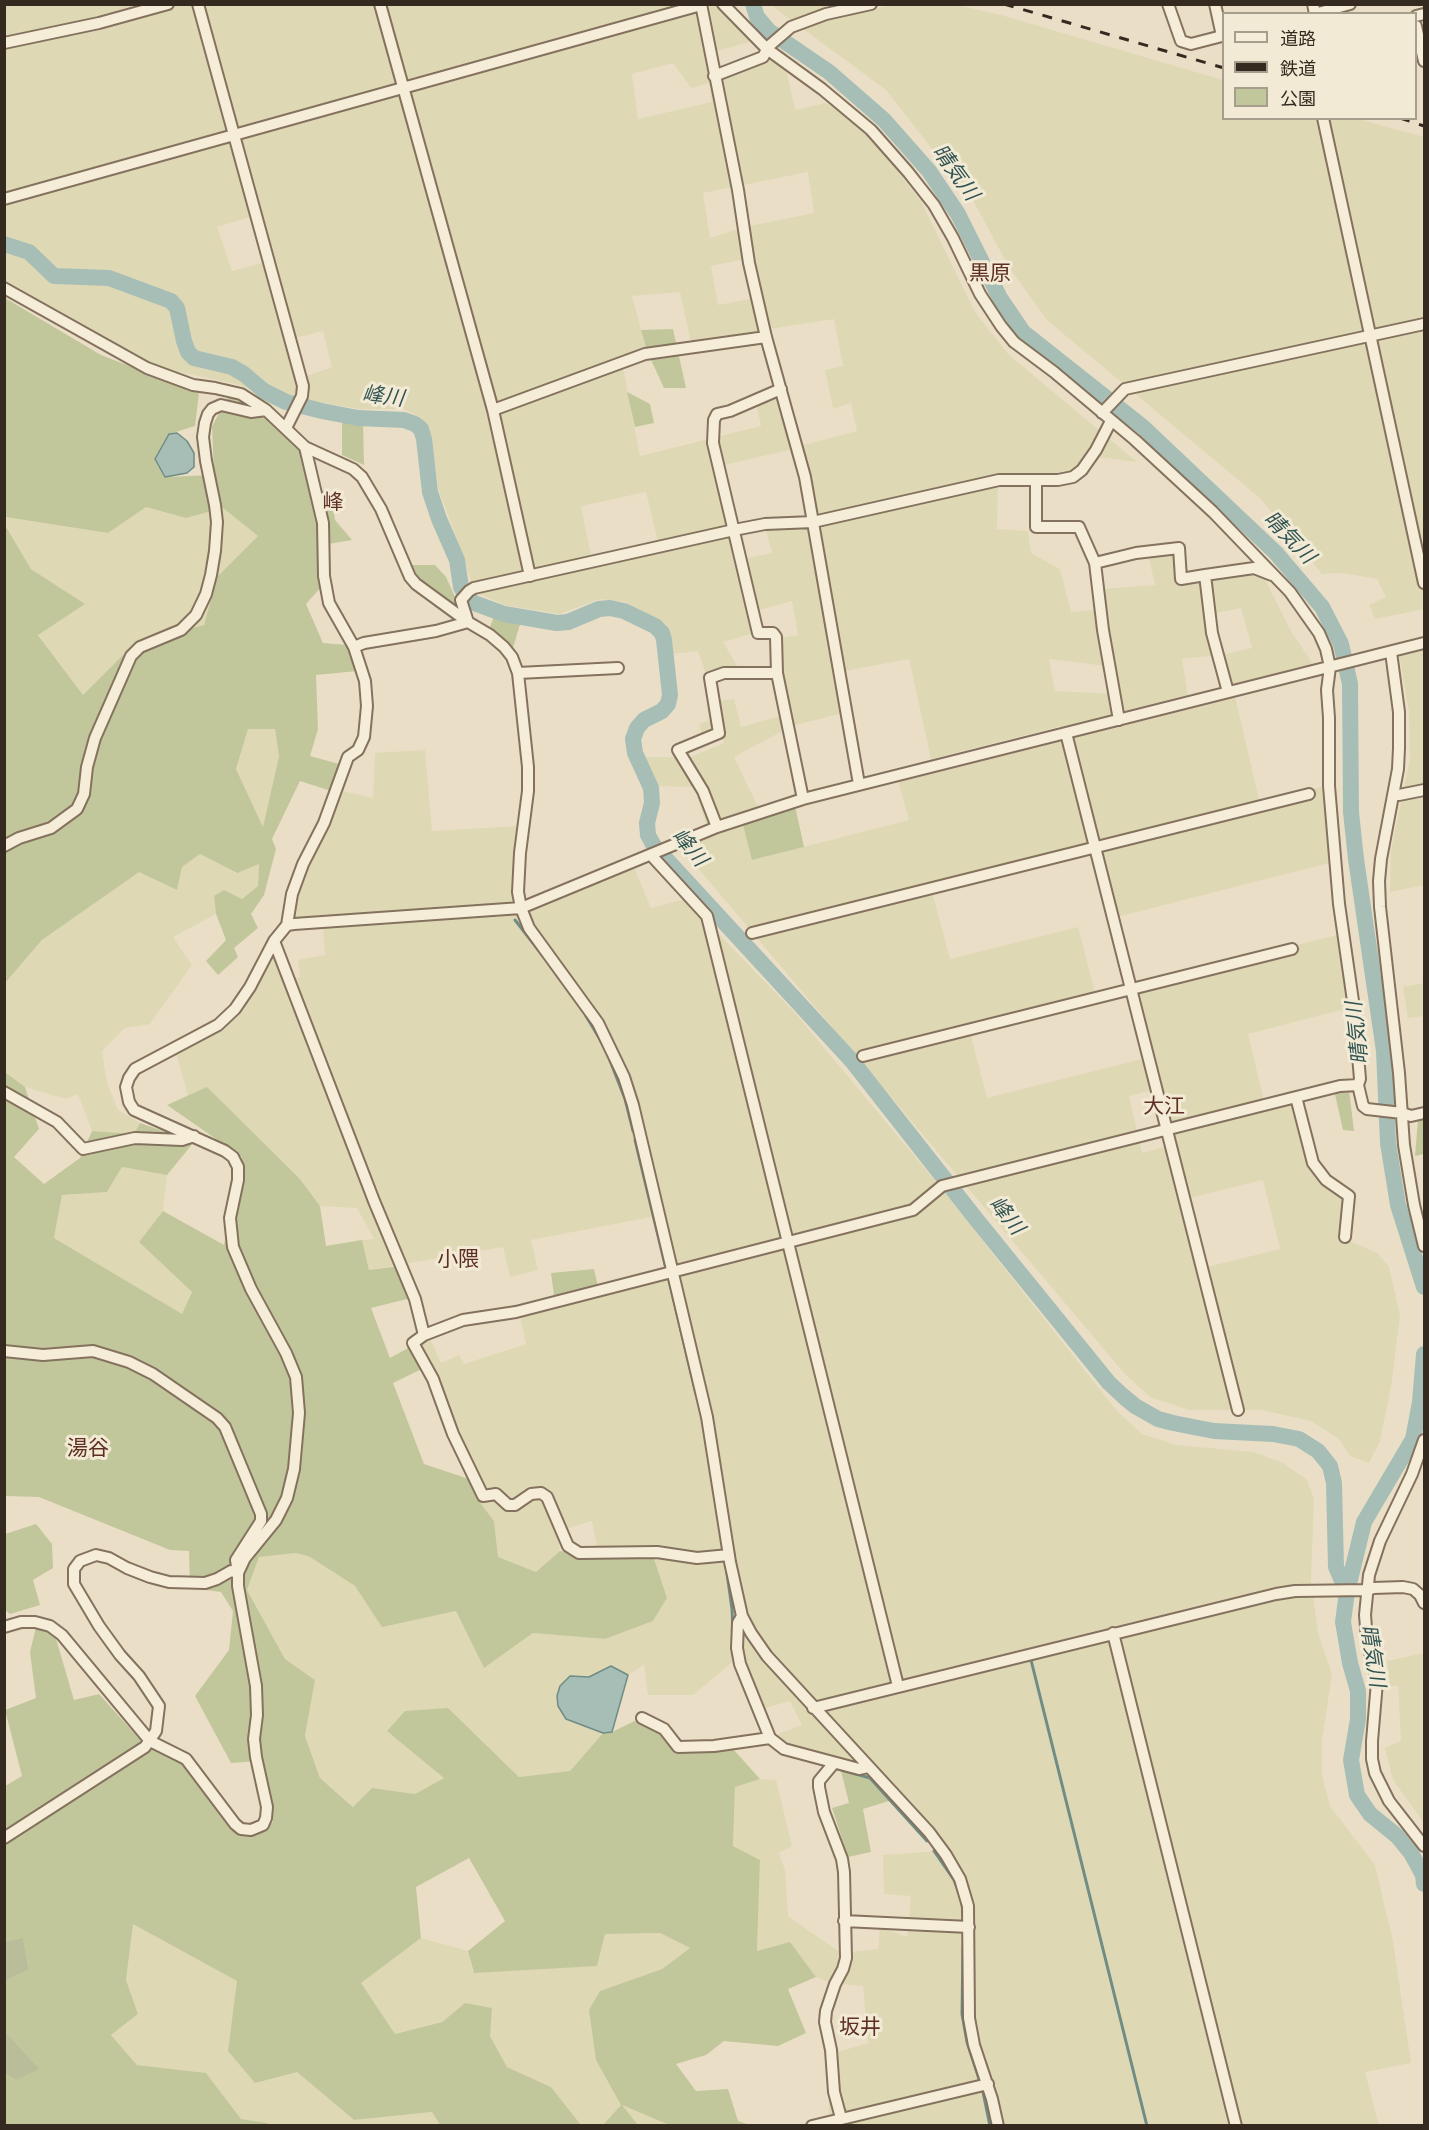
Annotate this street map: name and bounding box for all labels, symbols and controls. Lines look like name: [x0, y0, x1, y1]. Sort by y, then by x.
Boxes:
legend: [1222, 12, 1417, 120]
text: 道路: [1280, 26, 1316, 50]
text: 鉄道: [1280, 56, 1316, 80]
text: 公園: [1280, 86, 1316, 110]
water label: 晴気川: [926, 140, 984, 206]
district label: 黒原: [969, 261, 1011, 287]
water label: 峰川: [361, 382, 405, 412]
district label: 峰: [323, 490, 343, 516]
water label: 晴気川: [1258, 507, 1320, 569]
water label: 峰川: [666, 824, 712, 872]
water label: 晴気川: [1342, 1000, 1374, 1066]
district label: 大江: [1143, 1094, 1185, 1120]
water label: 峰川: [983, 1192, 1029, 1240]
district label: 小隈: [437, 1247, 479, 1273]
district label: 湯谷: [67, 1436, 109, 1462]
water label: 晴気川: [1355, 1623, 1389, 1689]
district label: 坂井: [839, 2015, 881, 2041]

